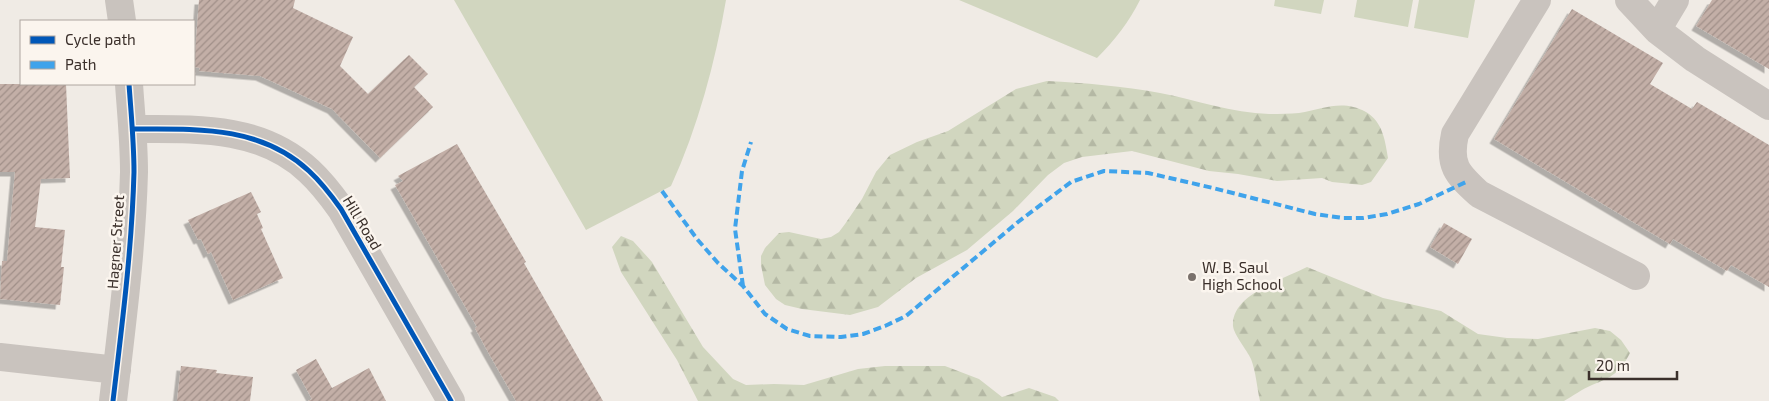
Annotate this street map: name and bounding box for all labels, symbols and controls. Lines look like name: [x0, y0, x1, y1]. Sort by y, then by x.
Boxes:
legend: [20, 20, 195, 85]
text: Cycle path: [65, 30, 136, 48]
text: Path: [65, 55, 96, 73]
street label: Hill Road: [340, 192, 386, 253]
street label: Hagner Street: [103, 194, 127, 290]
place label: W. B. Saul High School: [1202, 258, 1283, 293]
marker: W. B. Saul High School: [1186, 271, 1198, 283]
scale bar: [1589, 348, 1676, 380]
text: 20 m: [1596, 356, 1630, 374]

